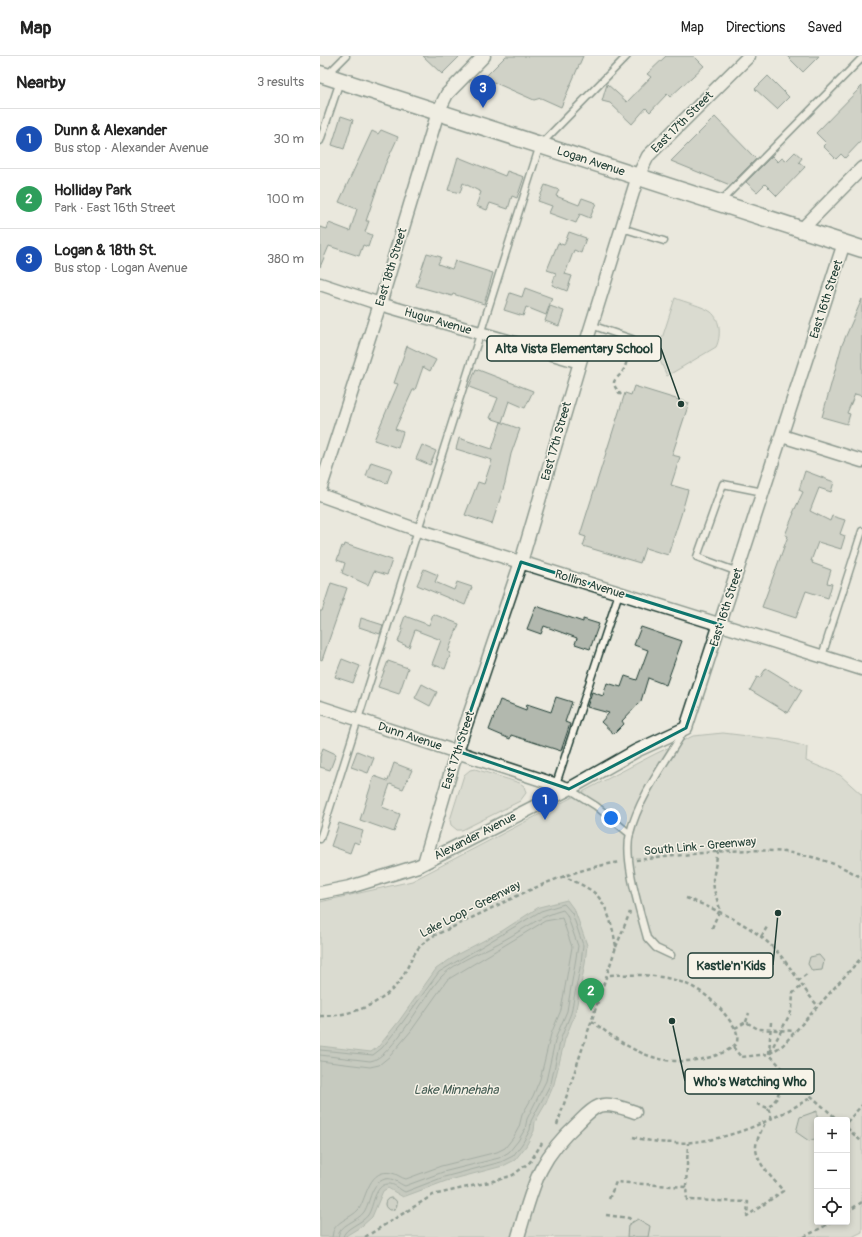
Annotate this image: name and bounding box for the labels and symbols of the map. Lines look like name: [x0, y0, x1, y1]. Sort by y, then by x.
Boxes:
pin: 3: [470, 75, 496, 108]
street label: East 17th Street: [648, 88, 717, 156]
street label: Logan Avenue: [555, 143, 627, 180]
street label: East 18th Street: [372, 226, 411, 308]
street label: East 16th Street: [807, 258, 846, 340]
street label: Hugur Avenue: [402, 305, 473, 338]
callout: Alta Vista Elementary School: [487, 336, 661, 361]
text: Alta Vista Elementary School: [495, 341, 653, 357]
street label: East 17th Street: [538, 400, 575, 482]
street label: East 16th Street: [707, 566, 746, 648]
street label: Rollins Avenue: [553, 567, 627, 602]
street label: East 17th Street: [439, 709, 478, 791]
street label: Dunn Avenue: [376, 719, 444, 754]
pin: 1: [532, 787, 558, 820]
your location: [601, 808, 621, 828]
street label: Alexander Avenue: [432, 809, 519, 864]
street label: South Link - Greenway: [643, 834, 757, 859]
street label: Lake Loop - Greenway: [417, 878, 523, 941]
callout: Kastle'n'Kids: [688, 953, 773, 978]
text: Kastle'n'Kids: [696, 958, 766, 974]
pin: 2: [578, 978, 604, 1011]
callout: Who's Watching Who: [685, 1069, 814, 1094]
text: Who's Watching Who: [693, 1074, 807, 1090]
water label: Lake Minnehaha: [414, 1082, 499, 1098]

